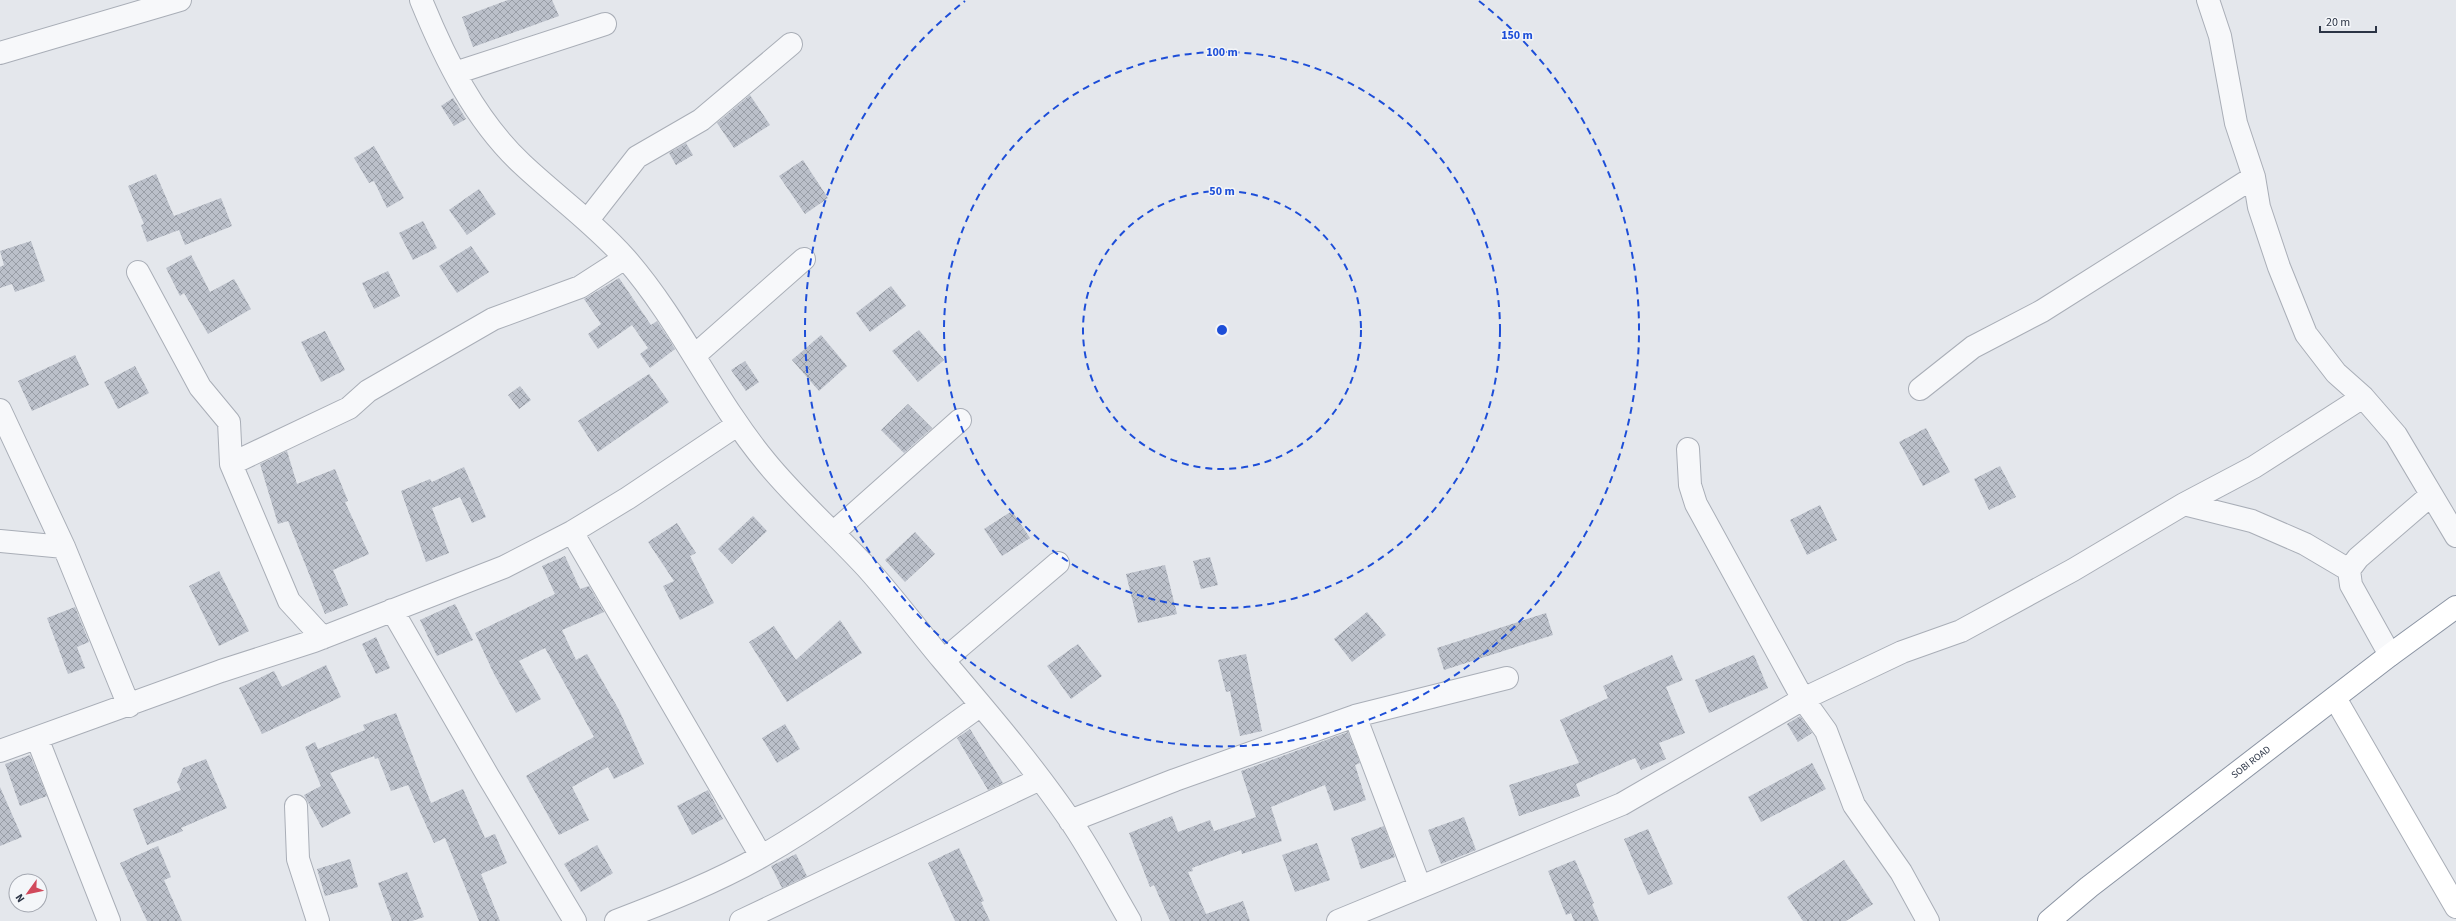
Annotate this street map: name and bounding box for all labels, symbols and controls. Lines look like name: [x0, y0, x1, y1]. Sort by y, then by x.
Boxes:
scale bar: [2320, 8, 2376, 34]
text: 20 m: [2326, 14, 2350, 31]
text: 150 m: [1501, 27, 1533, 44]
text: 100 m: [1206, 44, 1238, 61]
text: 50 m: [1209, 183, 1235, 200]
centre of rings: [1215, 323, 1229, 337]
street label: SOBI ROAD: [2228, 742, 2274, 782]
north arrow: [8, 873, 48, 913]
text: N: [12, 891, 28, 905]

